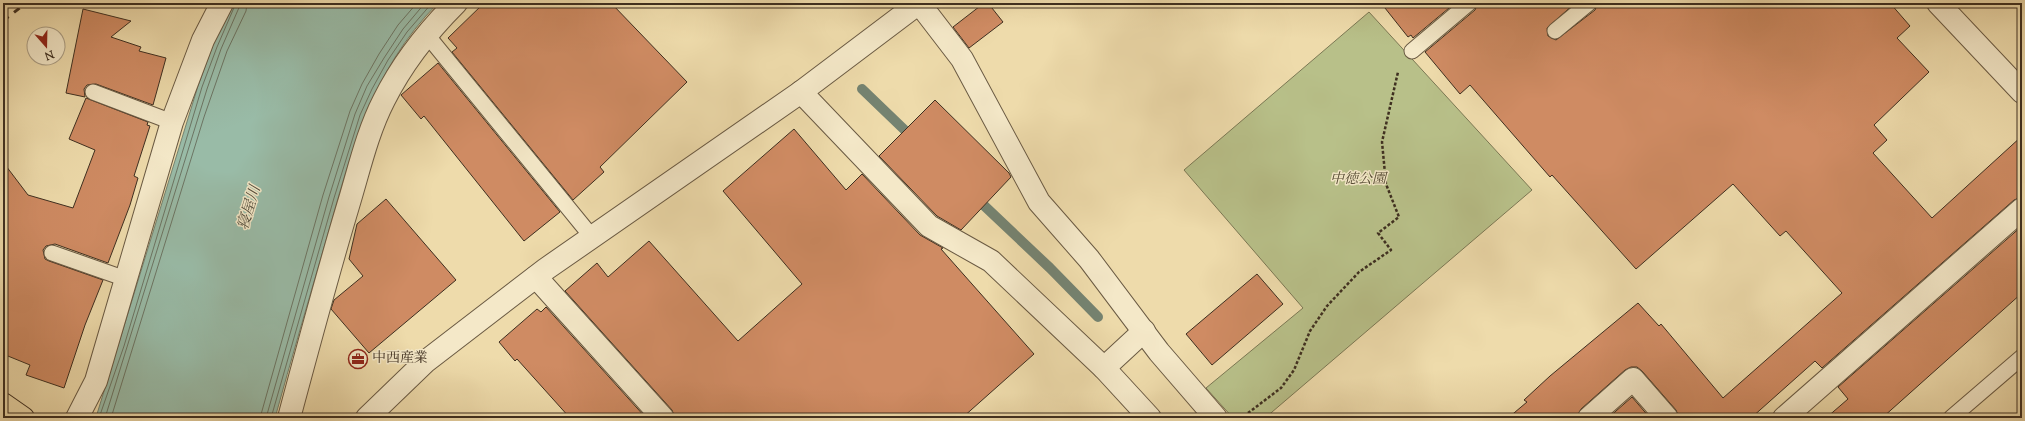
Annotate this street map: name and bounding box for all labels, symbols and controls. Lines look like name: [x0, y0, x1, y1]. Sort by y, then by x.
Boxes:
north arrow: [26, 26, 66, 66]
text: N: [42, 45, 57, 64]
park label: 中徳公園: [1330, 170, 1388, 190]
water label: 寝屋川: [233, 182, 267, 233]
office icon: 中西産業: [347, 348, 369, 370]
place label: 中西産業: [372, 349, 428, 369]

